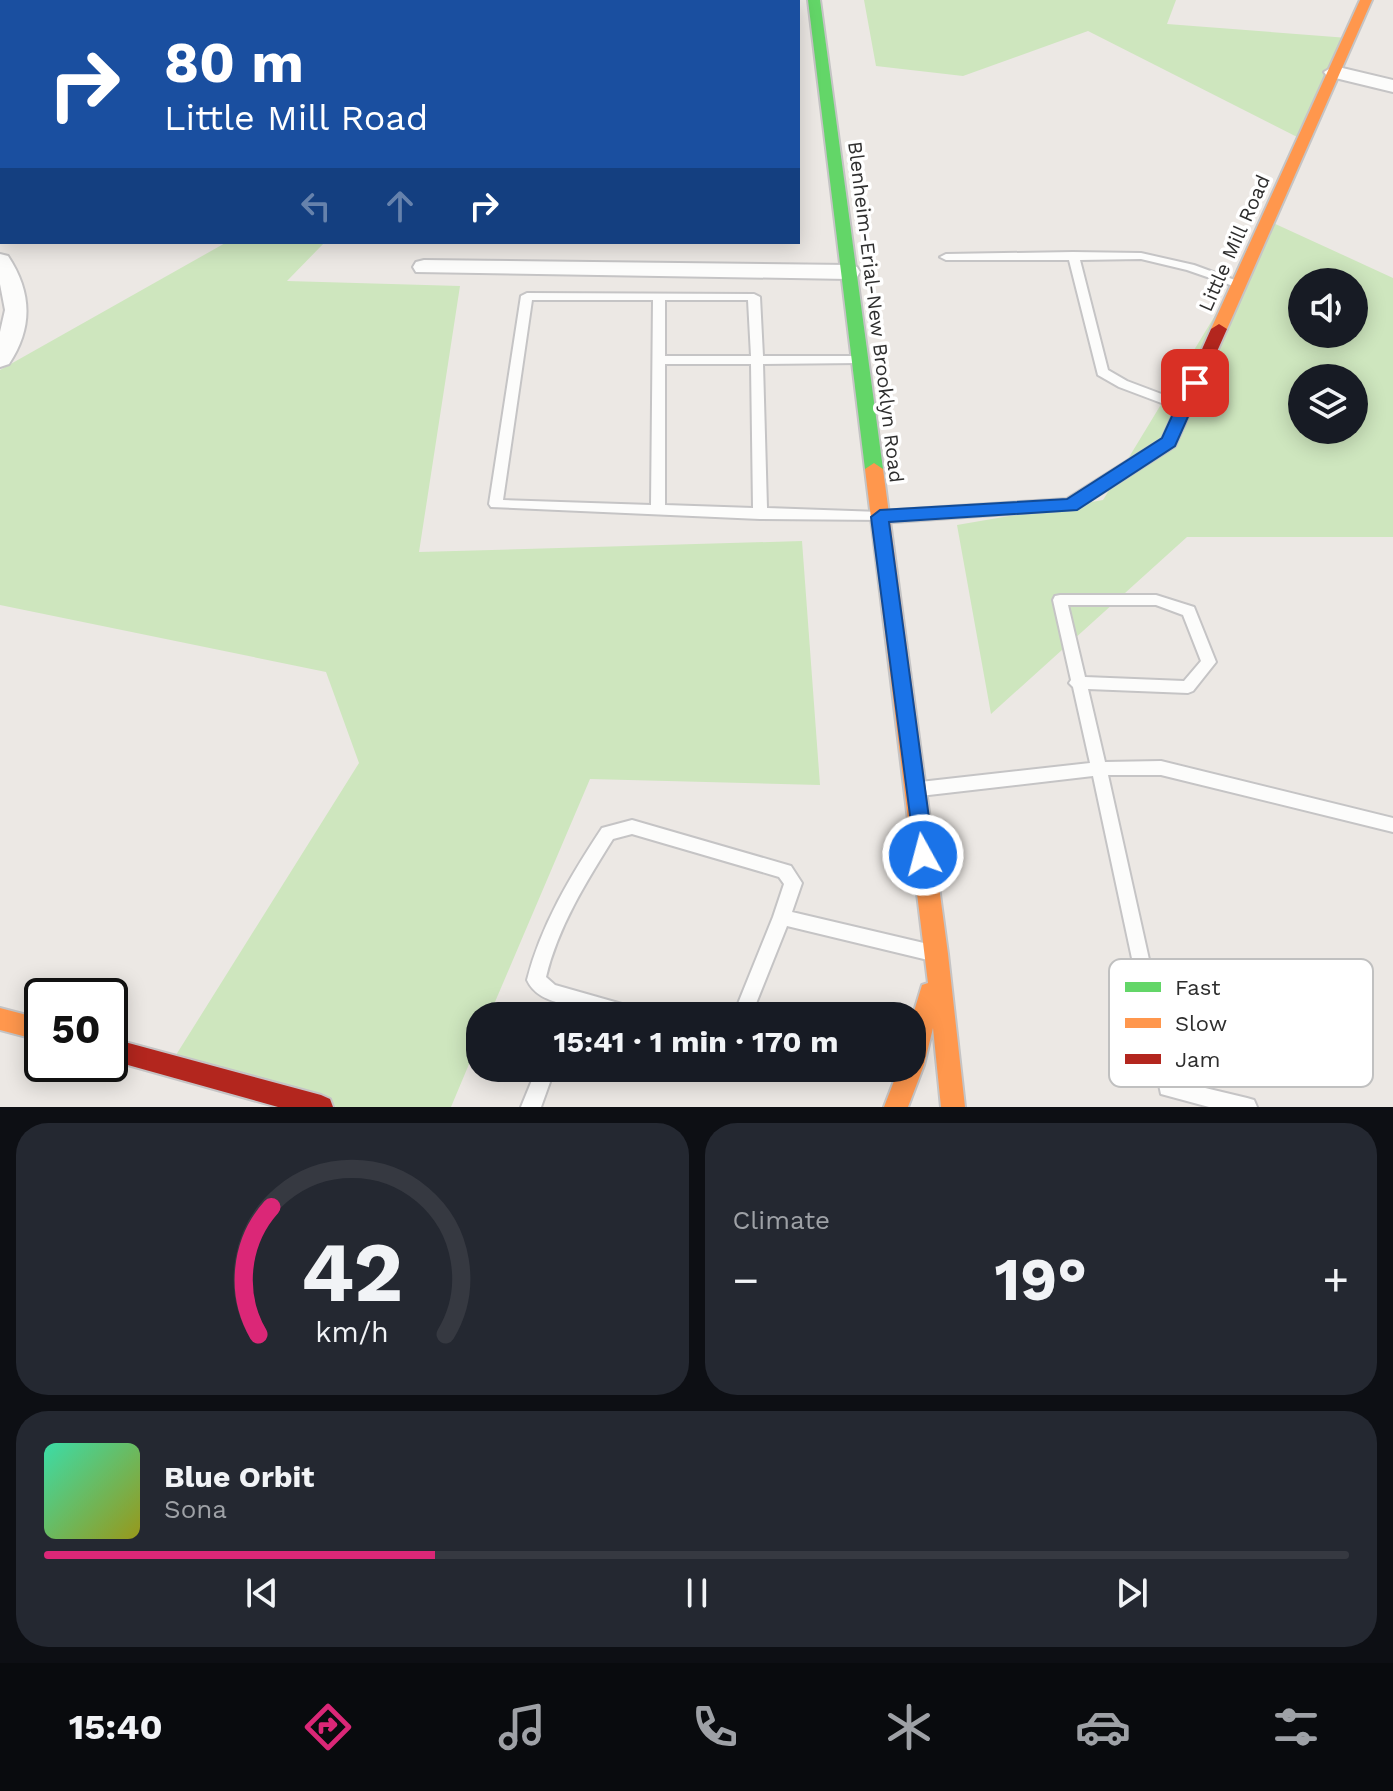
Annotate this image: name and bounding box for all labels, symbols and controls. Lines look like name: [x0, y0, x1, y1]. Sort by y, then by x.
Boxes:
text: 80 m: [164, 30, 304, 96]
icon: right: [32, 32, 136, 136]
text: Little Mill Road: [164, 97, 428, 139]
street label: Blenheim-Erial-New Brooklyn Road: [843, 140, 909, 484]
street label: Little Mill Road: [1193, 171, 1275, 315]
icon: left: [294, 184, 338, 228]
icon: ahead: [378, 184, 422, 228]
icon: right: [462, 184, 506, 228]
map controls: [1288, 268, 1368, 444]
button: sound: [1288, 268, 1368, 348]
pin: [1161, 349, 1229, 417]
icon: arrive: [1173, 361, 1217, 405]
button: layers: [1288, 364, 1368, 444]
position arrow: [881, 813, 965, 897]
legend: [1109, 959, 1373, 1087]
text: Fast: [1175, 975, 1221, 1000]
speed limit sign: 50: [24, 978, 128, 1082]
text: Slow: [1175, 1011, 1227, 1036]
text: 15:41 · 1 min · 170 m: [554, 1024, 838, 1059]
text: Jam: [1175, 1047, 1220, 1072]
text: Climate: [733, 1205, 830, 1235]
text: 42: [301, 1224, 403, 1321]
text: 19°: [994, 1244, 1087, 1315]
text: −: [733, 1254, 759, 1306]
text: +: [1322, 1254, 1349, 1306]
text: km/h: [315, 1315, 389, 1349]
text: Blue Orbit: [164, 1459, 314, 1494]
text: Sona: [164, 1494, 227, 1524]
icon: previous: [240, 1571, 284, 1615]
icon: pause: [675, 1571, 719, 1615]
icon: next: [1110, 1571, 1154, 1615]
icon: directions: [300, 1699, 356, 1755]
icon: music: [494, 1699, 550, 1755]
icon: phone: [687, 1699, 743, 1755]
icon: climate: [881, 1699, 937, 1755]
icon: car: [1075, 1699, 1131, 1755]
icon: filters: [1268, 1699, 1324, 1755]
text: 15:40: [69, 1706, 163, 1748]

